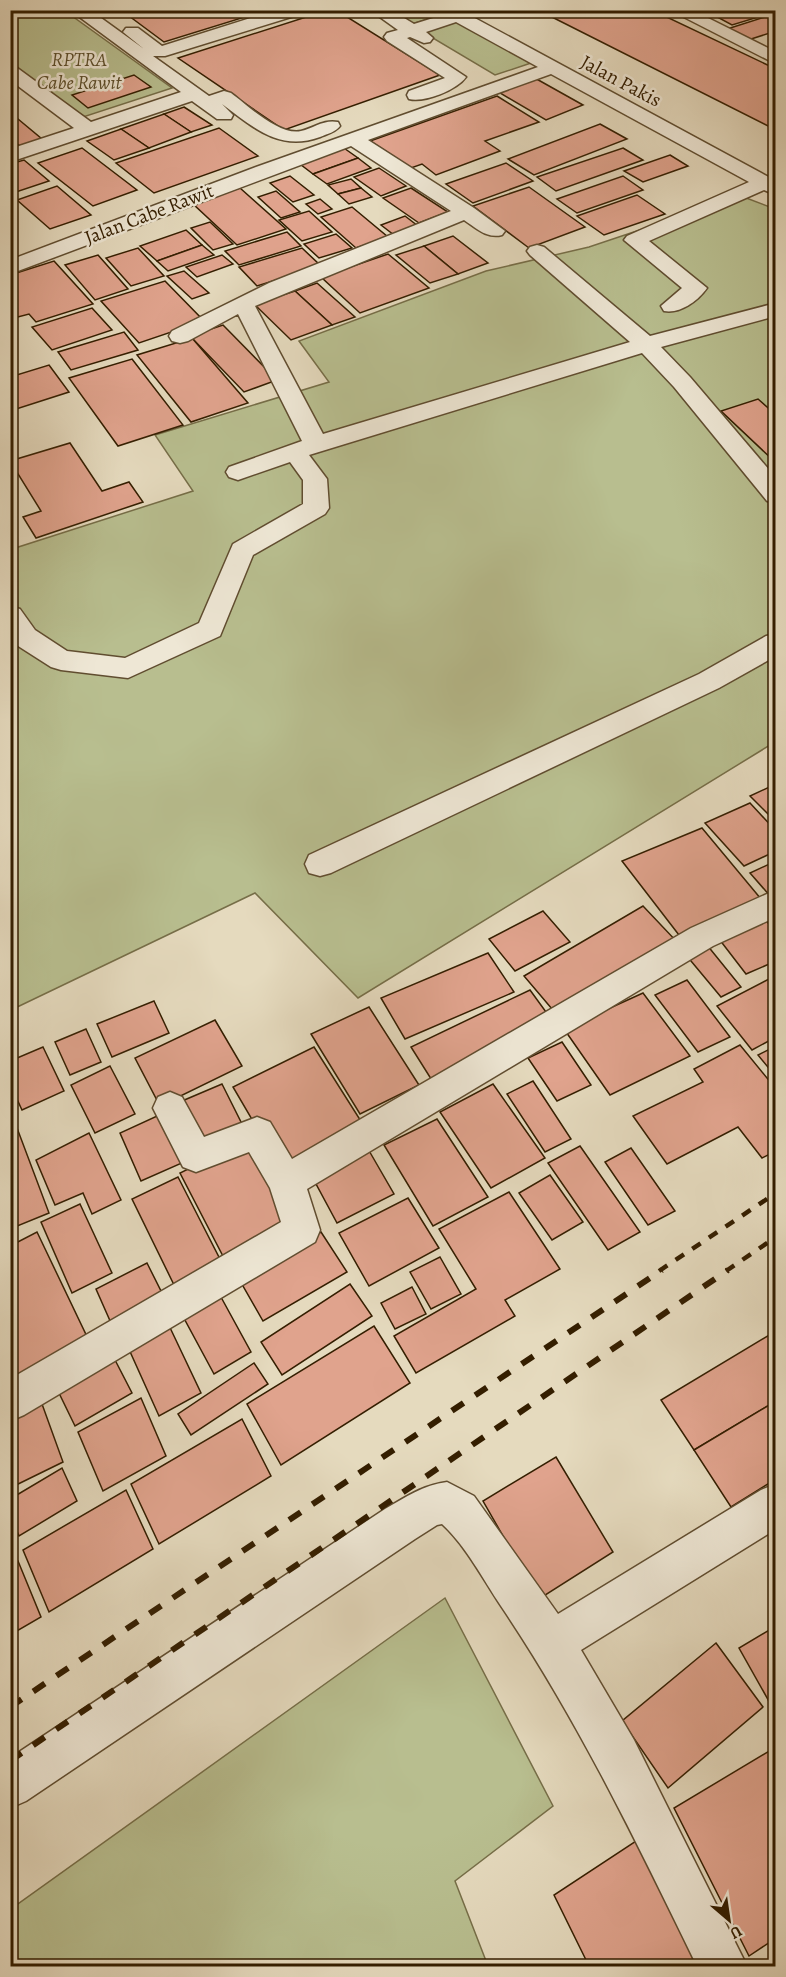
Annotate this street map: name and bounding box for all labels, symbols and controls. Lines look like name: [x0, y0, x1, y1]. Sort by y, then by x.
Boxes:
park label: RPTRA Cabe Rawit: [37, 46, 123, 96]
street label: Jalan Pakis: [576, 48, 666, 114]
street label: Jalan Cabe Rawit: [80, 177, 218, 251]
north arrow: [699, 1890, 759, 1950]
text: U: [725, 1920, 746, 1945]

